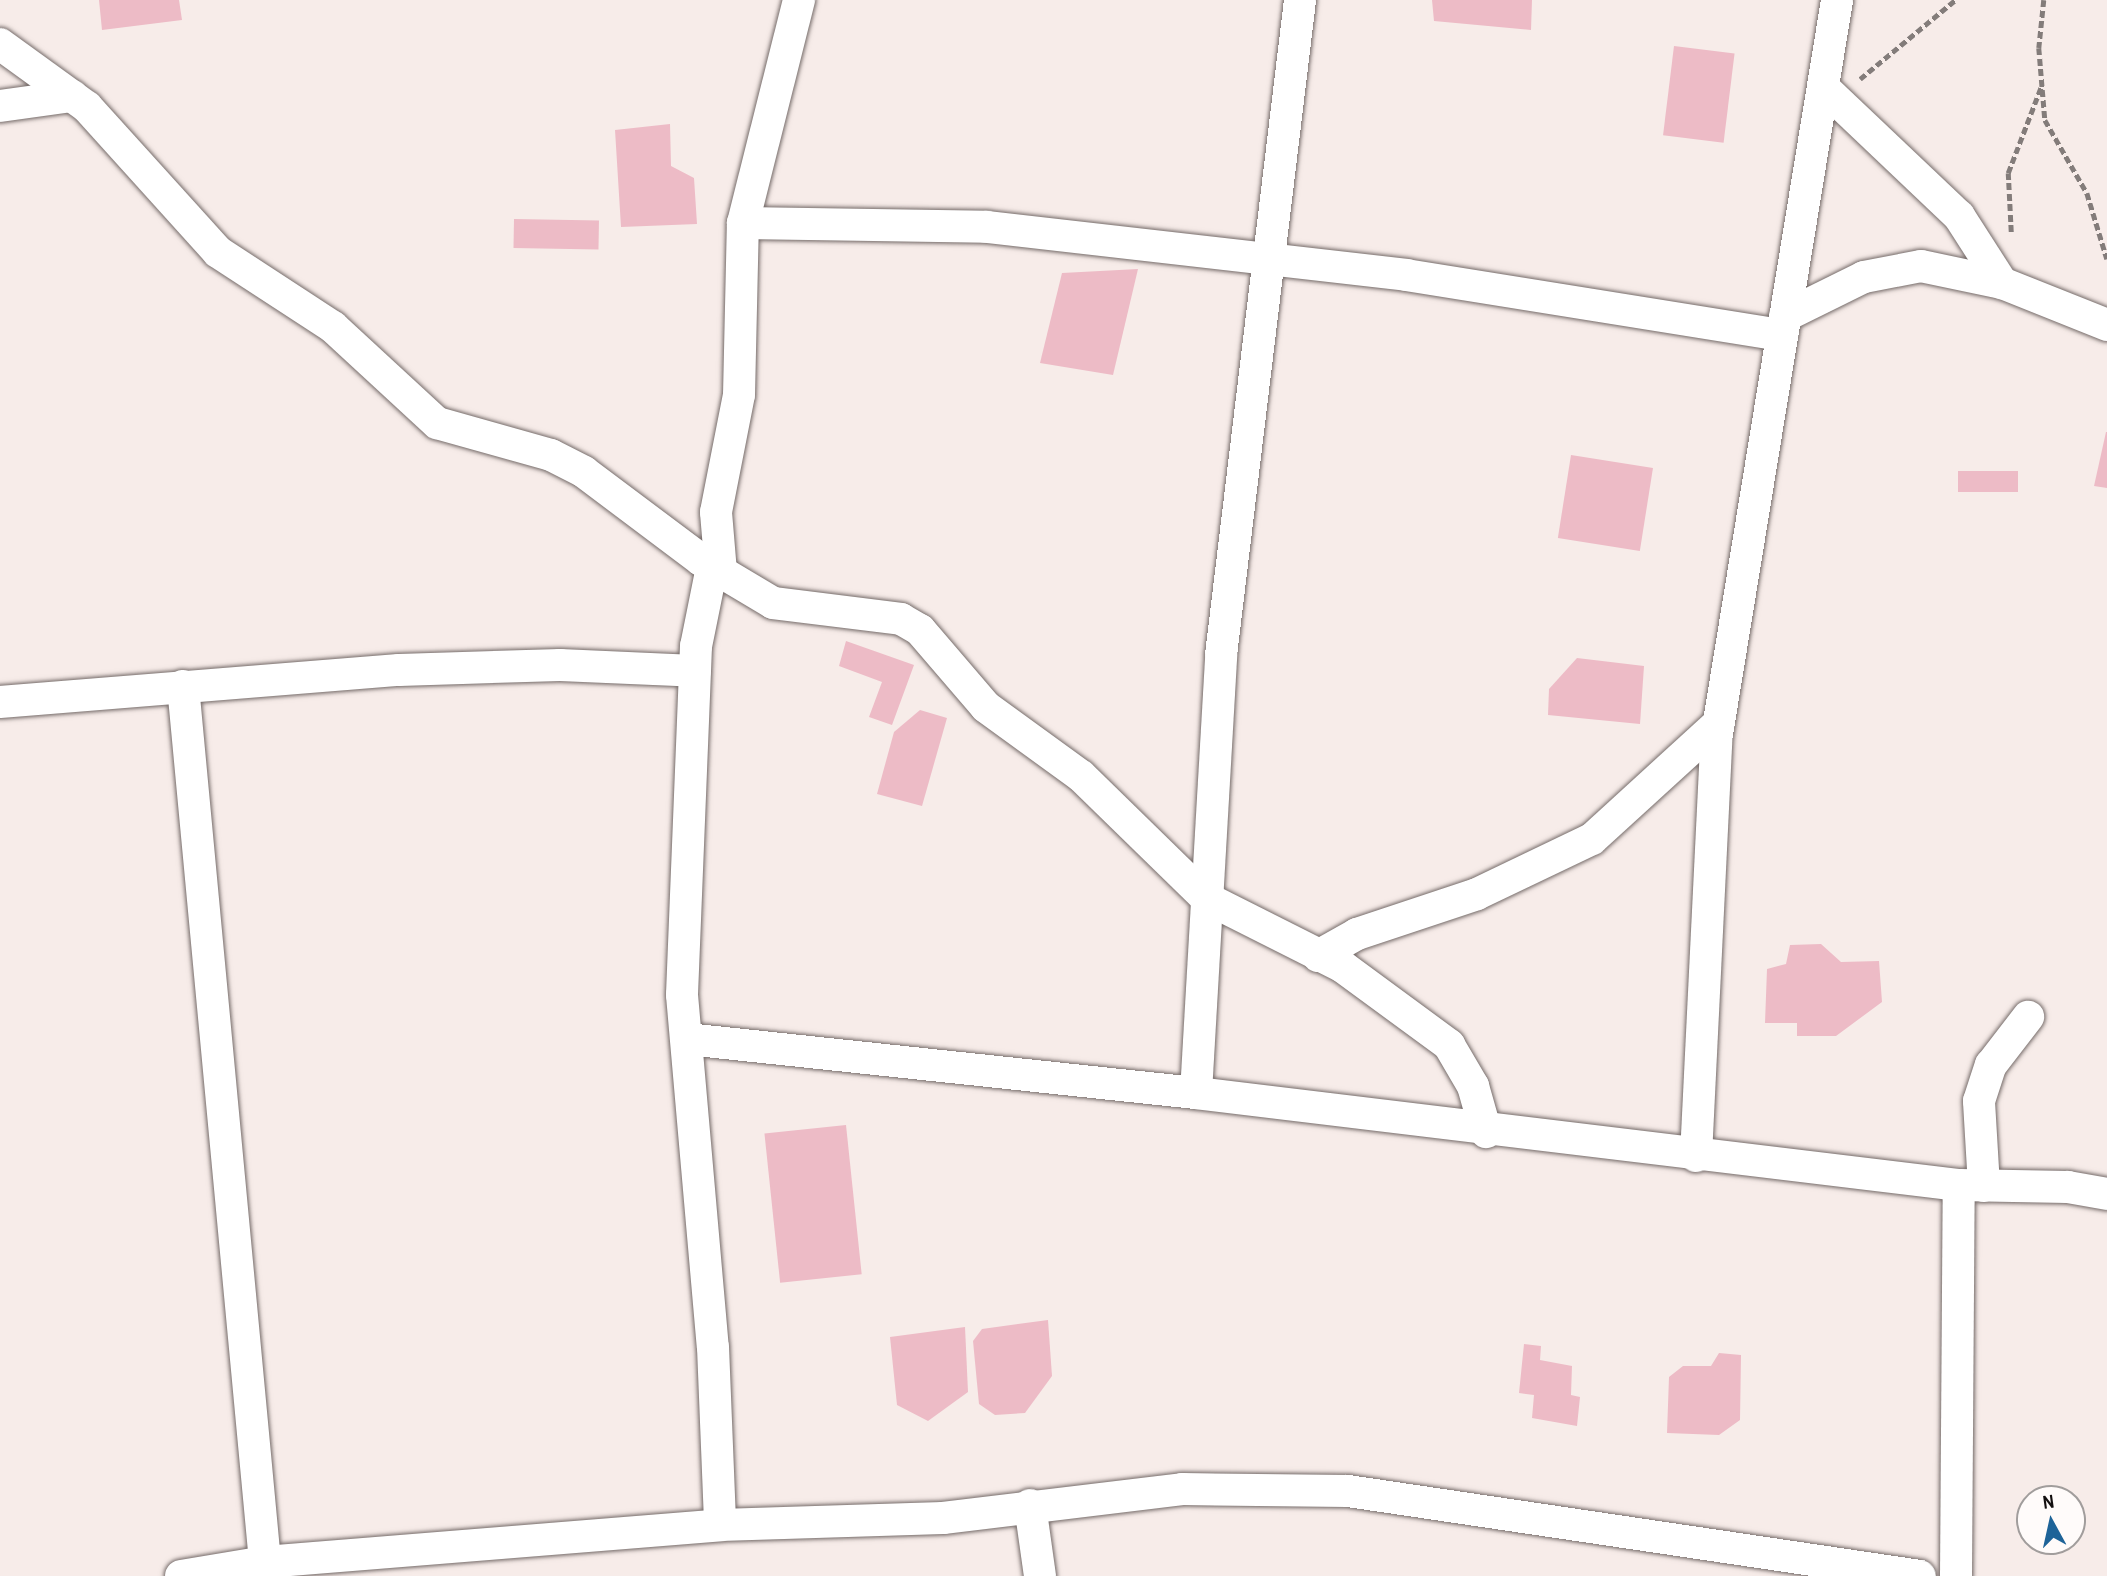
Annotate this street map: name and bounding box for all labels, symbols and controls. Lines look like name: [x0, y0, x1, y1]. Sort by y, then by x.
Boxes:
north arrow: [2016, 1485, 2086, 1555]
text: N: [2041, 1488, 2056, 1515]

